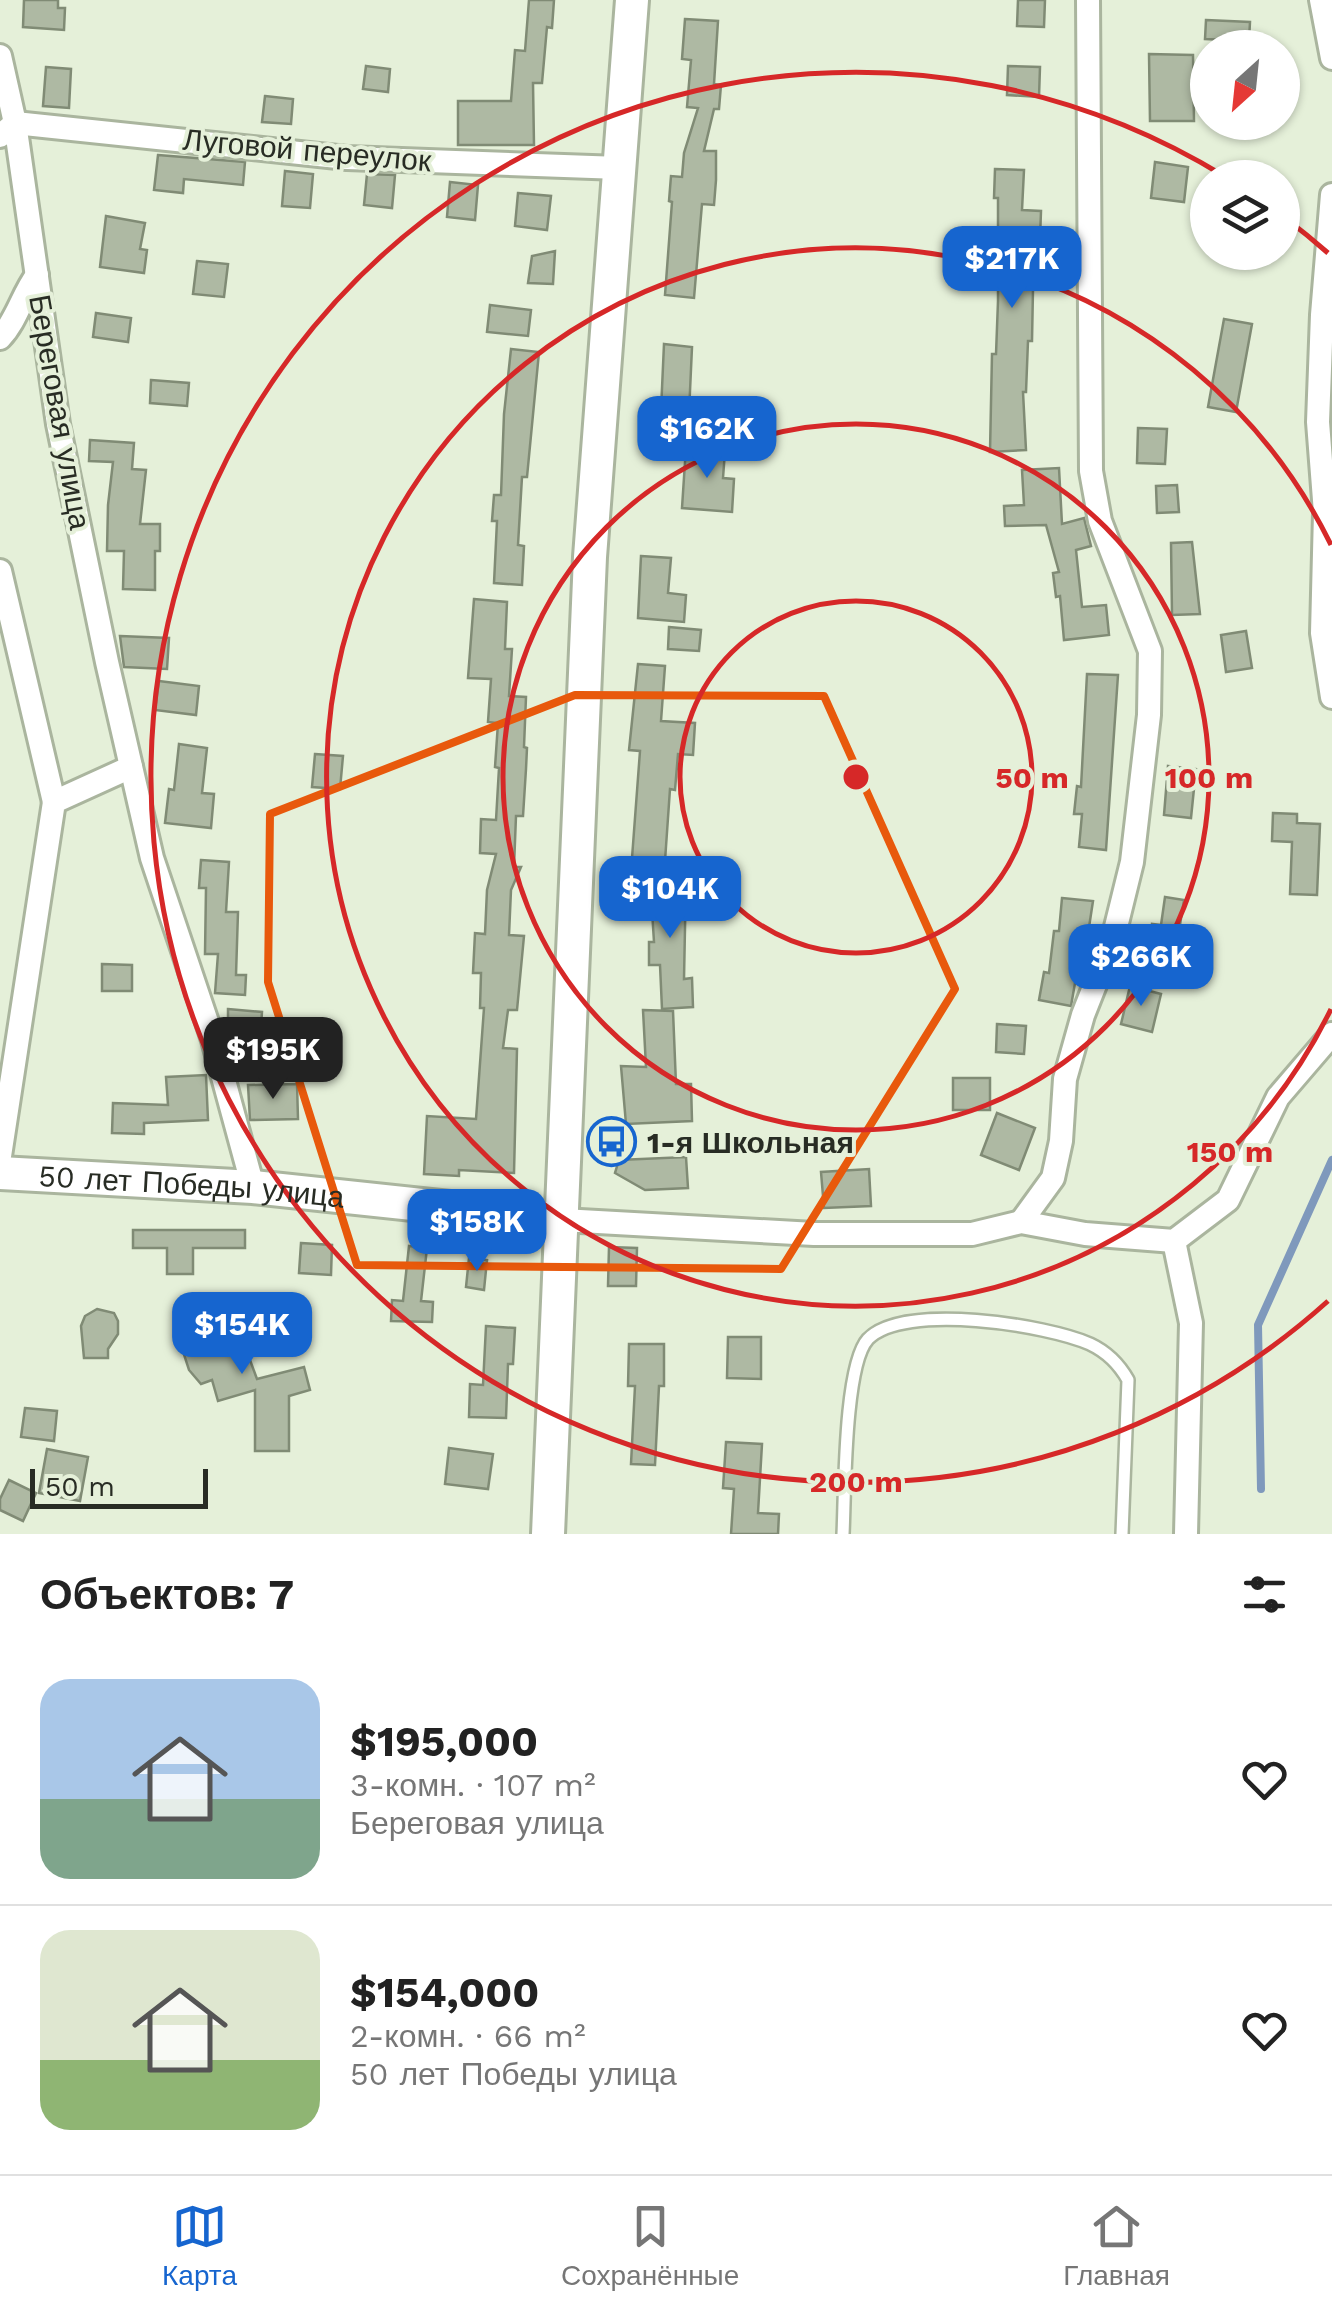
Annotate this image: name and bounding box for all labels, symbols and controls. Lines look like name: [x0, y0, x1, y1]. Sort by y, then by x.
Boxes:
north arrow: [1190, 30, 1300, 140]
map controls: [1190, 30, 1300, 270]
street label: Луговой переулок: [181, 122, 434, 178]
button: layers: [1190, 160, 1300, 270]
pin: $217K: [942, 226, 1082, 311]
text: $217K: [964, 239, 1060, 277]
street label: Береговая улица: [22, 292, 98, 533]
pin: $162K: [637, 396, 777, 481]
text: $162K: [659, 409, 755, 447]
centre of rings: [838, 759, 874, 795]
text: 50 m: [995, 760, 1069, 795]
text: 100 m: [1165, 760, 1253, 795]
pin: $104K: [600, 856, 740, 941]
text: $104K: [621, 869, 719, 907]
pin: $266K: [1071, 924, 1211, 1009]
text: $266K: [1090, 937, 1192, 975]
pin: $195K: [203, 1017, 343, 1102]
text: $195K: [226, 1030, 320, 1068]
bus stop icon: 1-я Школьная: [586, 1116, 638, 1168]
place label: 1-я Школьная: [647, 1125, 854, 1160]
text: 150 m: [1187, 1134, 1273, 1169]
street label: 50 лет Победы улица: [38, 1158, 347, 1214]
pin: $158K: [407, 1189, 547, 1274]
text: $158K: [429, 1202, 525, 1240]
pin: $154K: [172, 1292, 312, 1377]
text: $154K: [194, 1305, 290, 1343]
scale bar: [30, 1464, 208, 1508]
text: 200 m: [809, 1464, 903, 1499]
text: 50 m: [45, 1470, 115, 1503]
icon: filters: [1237, 1567, 1292, 1622]
text: Объектов: 7: [40, 1570, 294, 1619]
text: $195,000: [350, 1717, 538, 1766]
icon: home: [120, 1719, 240, 1839]
icon: heart: [1237, 1752, 1292, 1807]
text: 3-комн. · 107 m²: [350, 1766, 596, 1804]
text: Береговая улица: [350, 1804, 604, 1842]
text: $154,000: [350, 1968, 539, 2017]
icon: home: [120, 1970, 240, 2090]
icon: heart: [1237, 2003, 1292, 2058]
text: 2-комн. · 66 m²: [350, 2017, 586, 2055]
text: 50 лет Победы улица: [350, 2055, 677, 2093]
tab: Карта: [162, 2199, 237, 2292]
tab: Сохранённые: [561, 2199, 739, 2292]
tab: Главная: [1063, 2199, 1170, 2292]

